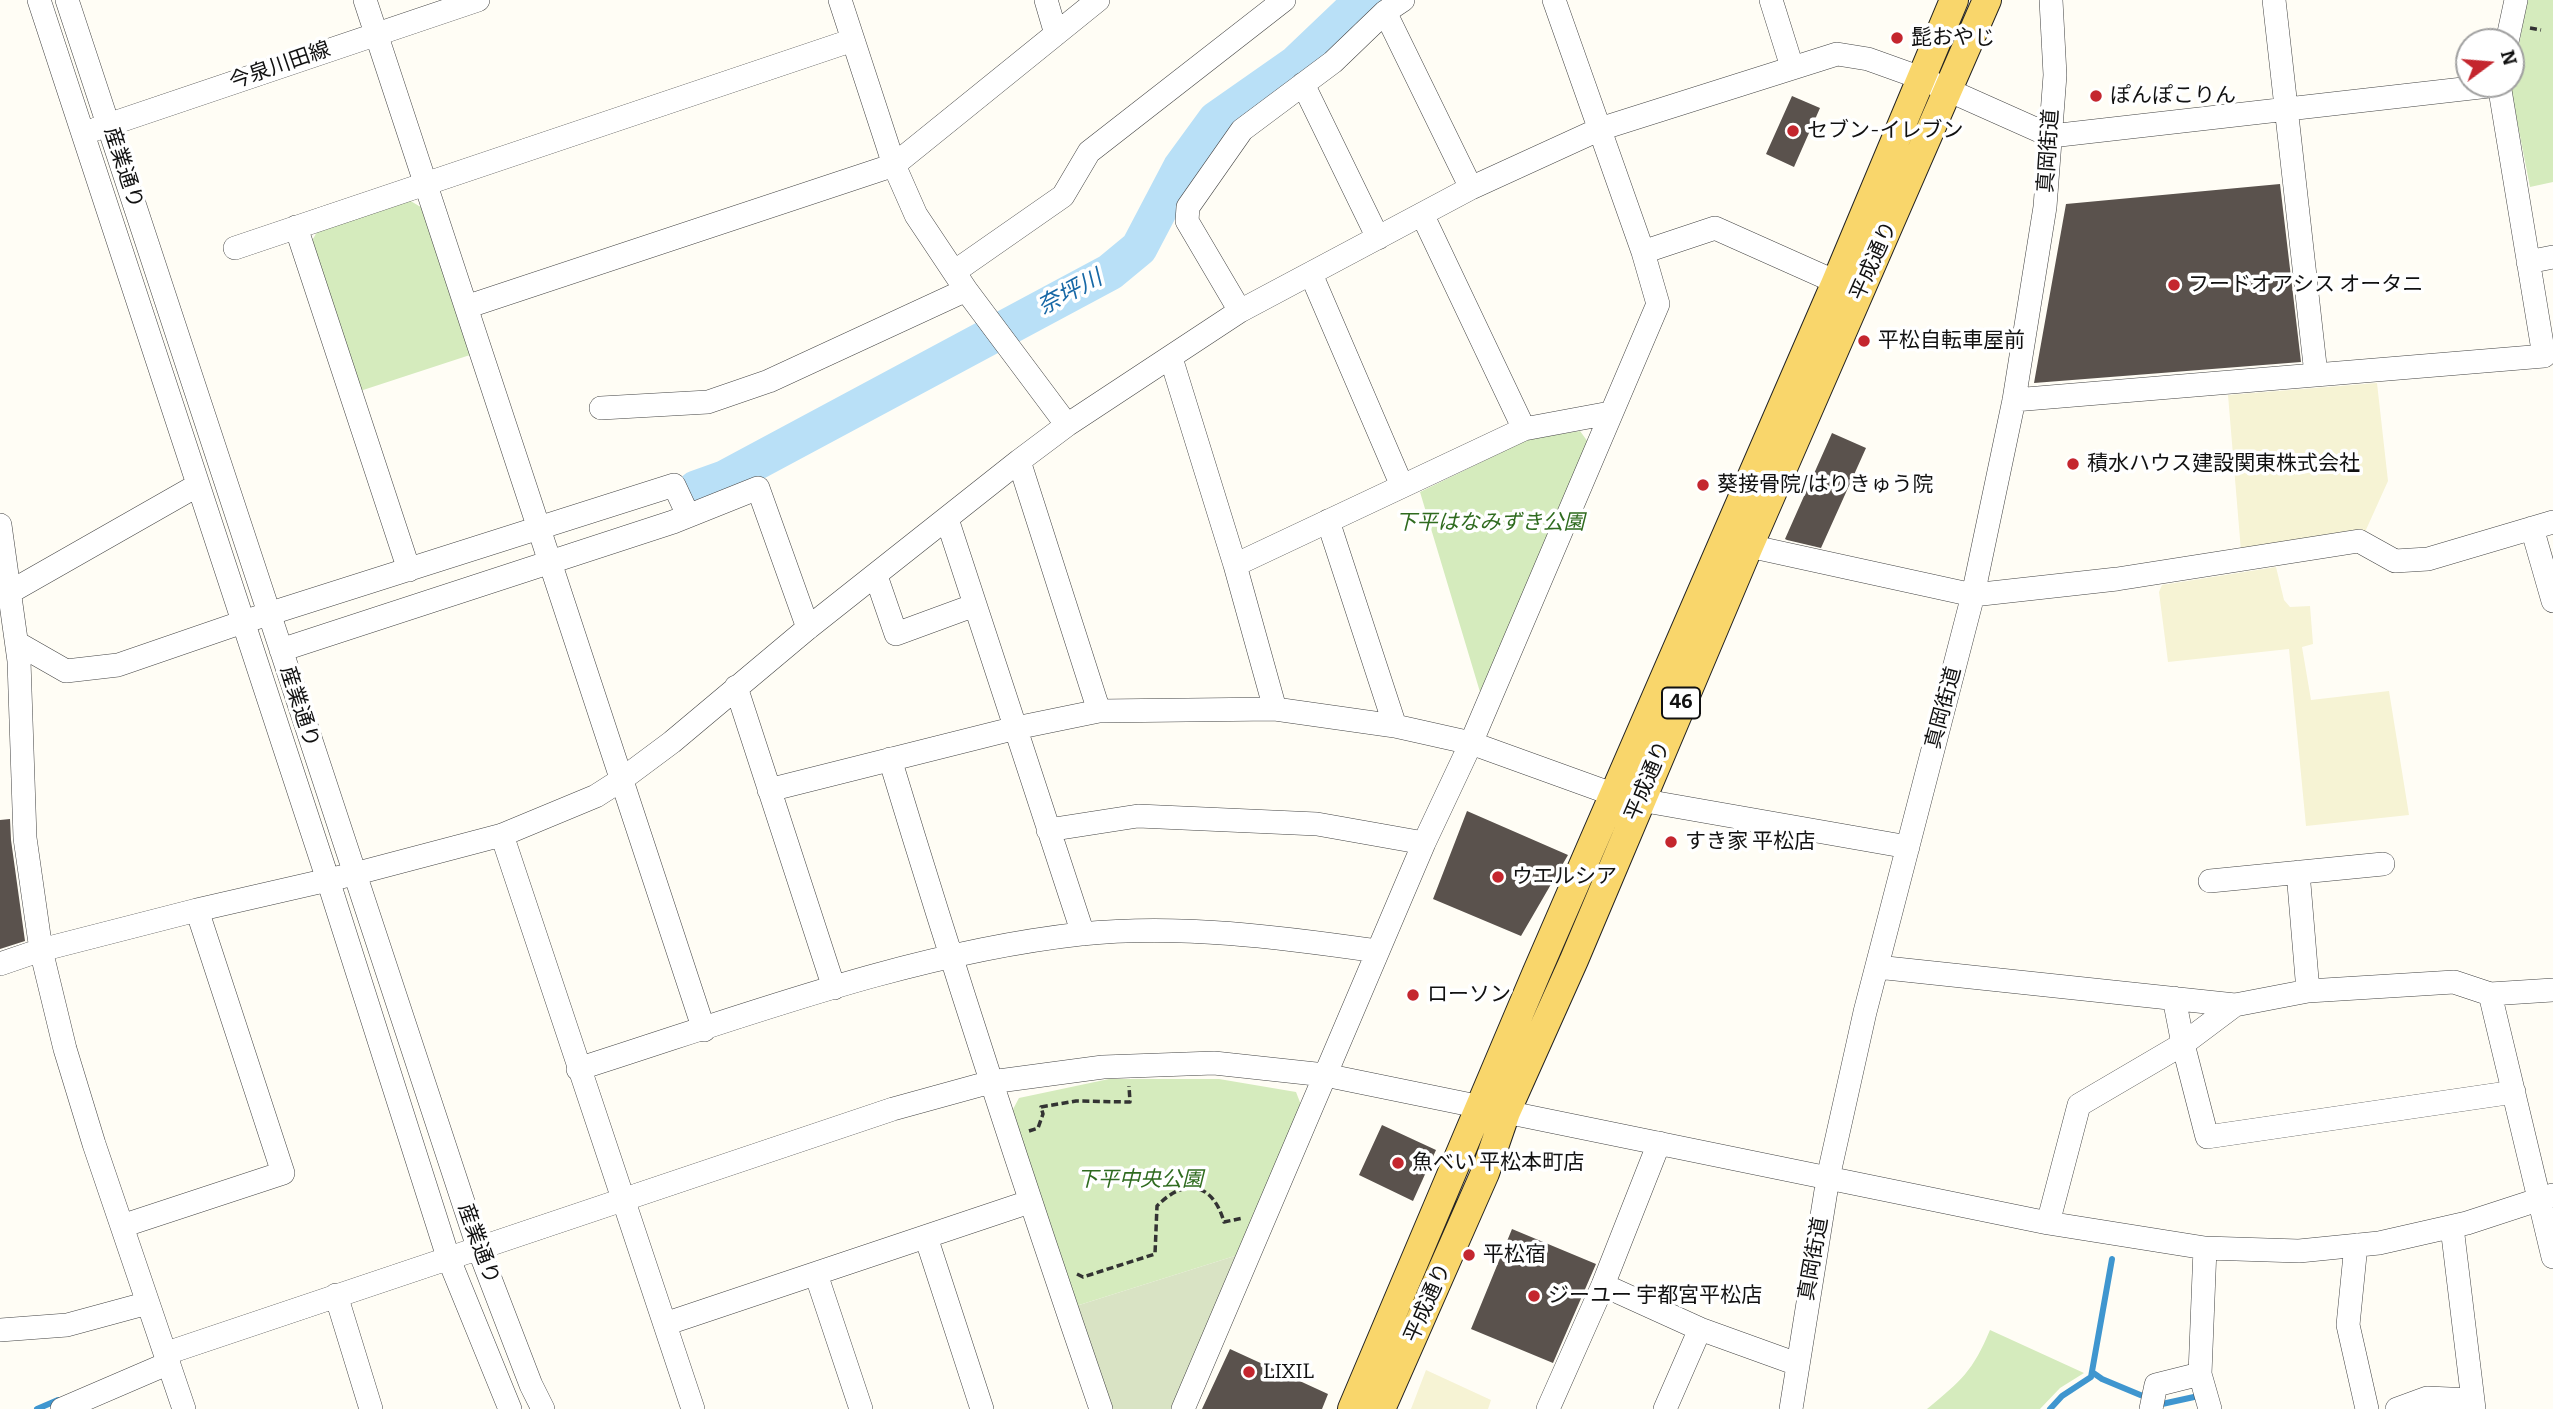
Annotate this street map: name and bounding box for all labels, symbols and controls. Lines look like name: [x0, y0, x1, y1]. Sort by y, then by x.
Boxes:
place label: 髭おやじ: [1911, 25, 1995, 51]
north arrow: [2455, 28, 2525, 98]
marker: 髭おやじ: [1889, 30, 1905, 46]
street label: 今泉川田線: [226, 37, 334, 95]
text: N: [2496, 47, 2522, 68]
place label: ぽんぽこりん: [2110, 83, 2236, 109]
marker: ぽんぽこりん: [2088, 88, 2104, 104]
street label: 真岡街道: [2034, 108, 2064, 194]
place label: セブン-イレブン: [1807, 118, 1964, 144]
marker: セブン-イレブン: [1785, 123, 1801, 139]
street label: 産業通り: [98, 124, 148, 212]
street label: 平成通り: [1845, 218, 1903, 304]
water label: 奈坪川: [1033, 265, 1107, 321]
place label: フードオアシス オータニ: [2188, 272, 2423, 298]
marker: フードオアシス オータニ: [2166, 277, 2182, 293]
place label: 平松自転車屋前: [1878, 328, 2025, 354]
marker: 平松自転車屋前: [1856, 333, 1872, 349]
place label: 積水ハウス建設関東株式会社: [2087, 451, 2360, 477]
marker: 積水ハウス建設関東株式会社: [2065, 456, 2081, 472]
place label: 葵接骨院/はりきゅう院: [1717, 472, 1934, 498]
marker: 葵接骨院/はりきゅう院: [1695, 477, 1711, 493]
park label: 下平はなみずき公園: [1396, 510, 1584, 536]
street label: 産業通り: [274, 663, 324, 751]
street label: 真岡街道: [1921, 664, 1967, 752]
road number: 46: [1662, 688, 1700, 718]
street label: 平成通り: [1620, 737, 1676, 825]
place label: すき家 平松店: [1685, 829, 1815, 855]
marker: すき家 平松店: [1663, 834, 1679, 850]
place label: ウエルシア: [1512, 864, 1617, 890]
marker: ウエルシア: [1490, 869, 1506, 885]
place label: ローソン: [1427, 982, 1511, 1008]
marker: ローソン: [1405, 987, 1421, 1003]
place label: 魚べい 平松本町店: [1412, 1150, 1584, 1176]
marker: 魚べい 平松本町店: [1390, 1155, 1406, 1171]
park label: 下平中央公園: [1077, 1167, 1203, 1193]
street label: 産業通り: [452, 1200, 504, 1288]
street label: 真岡街道: [1794, 1215, 1834, 1303]
place label: 平松宿: [1483, 1242, 1546, 1268]
marker: 平松宿: [1461, 1247, 1477, 1263]
street label: 平成通り: [1399, 1260, 1457, 1346]
place label: ジーユー 宇都宮平松店: [1548, 1283, 1762, 1309]
marker: ジーユー 宇都宮平松店: [1526, 1288, 1542, 1304]
place label: LIXIL: [1263, 1359, 1314, 1385]
marker: LIXIL: [1241, 1364, 1257, 1380]

